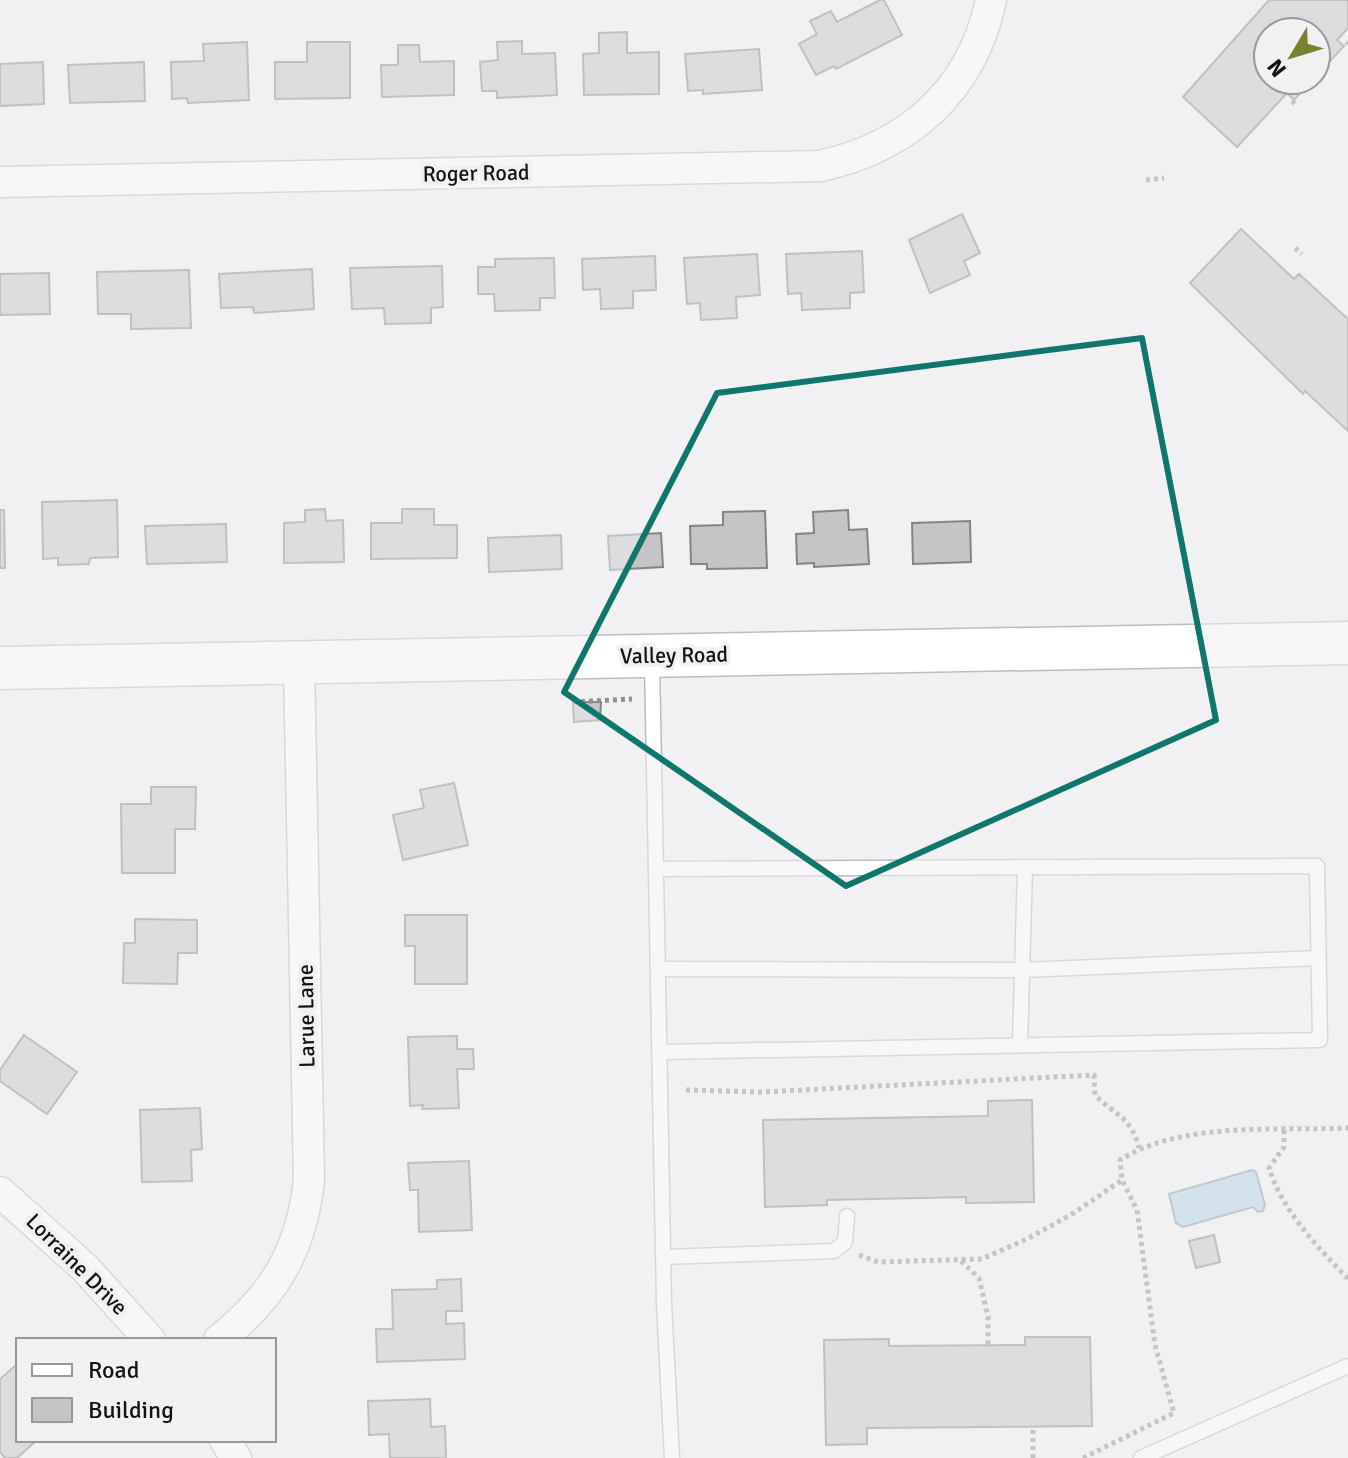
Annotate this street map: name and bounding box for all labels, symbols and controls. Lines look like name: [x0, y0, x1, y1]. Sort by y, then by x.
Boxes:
north arrow: [1252, 16, 1332, 96]
text: N: [1261, 54, 1292, 82]
street label: Roger Road: [422, 159, 530, 187]
street label: Valley Road: [620, 641, 728, 669]
street label: Larue Lane: [292, 964, 320, 1068]
street label: Lorraine Drive: [21, 1208, 133, 1320]
legend: [16, 1338, 276, 1442]
text: Road: [88, 1355, 139, 1385]
text: Building: [88, 1395, 174, 1425]

